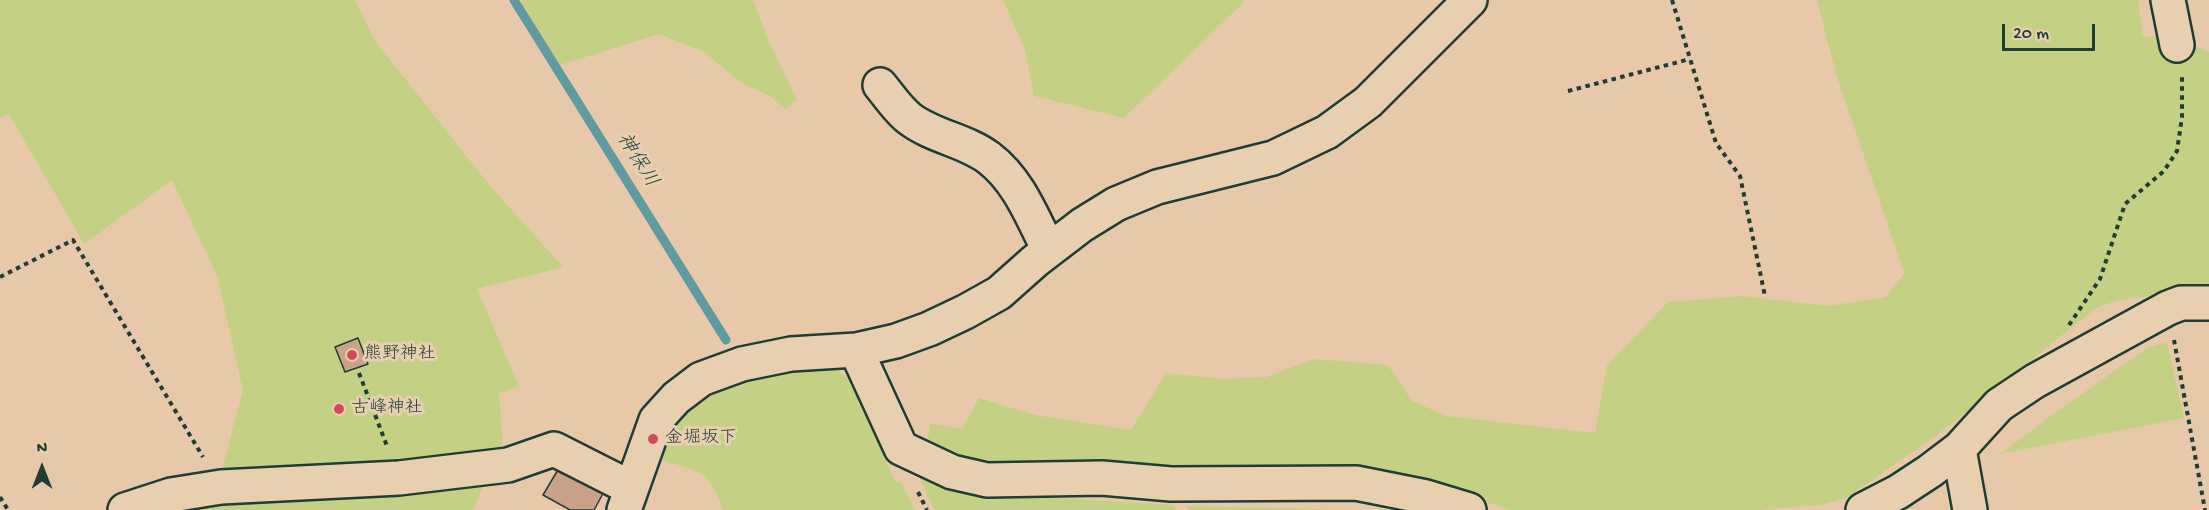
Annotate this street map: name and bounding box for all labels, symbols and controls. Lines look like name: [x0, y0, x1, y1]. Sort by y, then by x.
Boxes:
scale bar: [2005, 12, 2098, 50]
text: 20 m: [2013, 24, 2049, 45]
water label: 神保川: [610, 129, 662, 193]
place label: 熊野神社: [364, 344, 436, 366]
marker: 熊野神社: [345, 348, 359, 362]
place label: 古峰神社: [351, 398, 423, 420]
marker: 古峰神社: [332, 402, 346, 416]
place label: 金堀坂下: [665, 428, 737, 450]
marker: 金堀坂下: [646, 432, 660, 446]
north arrow: [12, 438, 72, 498]
text: N: [37, 440, 47, 459]

